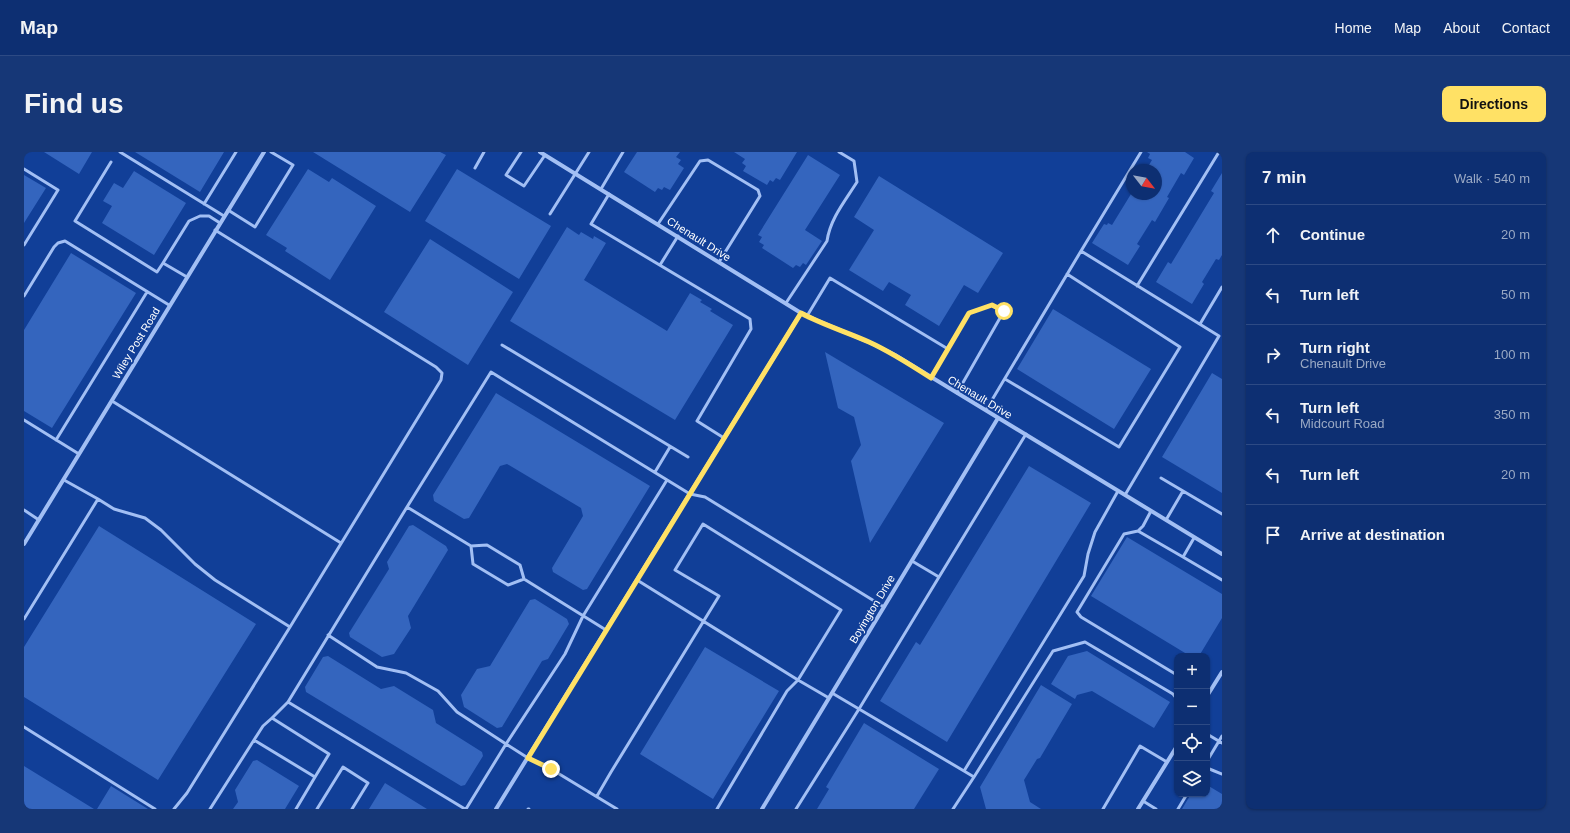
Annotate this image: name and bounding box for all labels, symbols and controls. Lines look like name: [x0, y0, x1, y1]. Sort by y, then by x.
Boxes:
text: Map: [20, 17, 58, 38]
text: Home: [1335, 20, 1372, 36]
text: Map: [1394, 20, 1421, 36]
text: About: [1443, 20, 1480, 36]
text: Contact: [1502, 20, 1550, 36]
button: Directions: [1442, 86, 1546, 122]
text: Find us: [24, 88, 124, 119]
north arrow: [1126, 164, 1162, 200]
text: 7 min: [1262, 168, 1306, 187]
text: Walk · 540 m: [1454, 171, 1530, 186]
street label: Chenault Drive: [665, 215, 733, 263]
icon: ahead: [1262, 224, 1284, 246]
text: Continue: [1300, 226, 1365, 243]
text: 20 m: [1501, 227, 1530, 242]
icon: left: [1262, 284, 1284, 306]
text: Turn left: [1300, 286, 1359, 303]
text: 50 m: [1501, 287, 1530, 302]
route start: [995, 302, 1013, 320]
street label: Wiley Post Road: [110, 305, 162, 381]
text: Turn right: [1300, 339, 1370, 356]
icon: right: [1262, 344, 1284, 366]
text: 100 m: [1494, 347, 1530, 362]
text: Chenault Drive: [1300, 356, 1386, 371]
street label: Chenault Drive: [946, 373, 1014, 421]
text: Turn left: [1300, 399, 1359, 416]
icon: left: [1262, 404, 1284, 426]
text: 350 m: [1494, 407, 1530, 422]
text: Midcourt Road: [1300, 416, 1385, 431]
icon: left: [1262, 464, 1284, 486]
text: Turn left: [1300, 466, 1359, 483]
text: 20 m: [1501, 467, 1530, 482]
icon: arrive: [1262, 524, 1284, 546]
text: Arrive at destination: [1300, 526, 1445, 543]
street label: Boyington Drive: [847, 573, 897, 645]
map controls: [1174, 653, 1210, 797]
button: +: [1174, 653, 1210, 689]
button: −: [1174, 689, 1210, 725]
button: locate: [1174, 725, 1210, 761]
route end: [542, 760, 560, 778]
button: layers: [1174, 761, 1210, 797]

